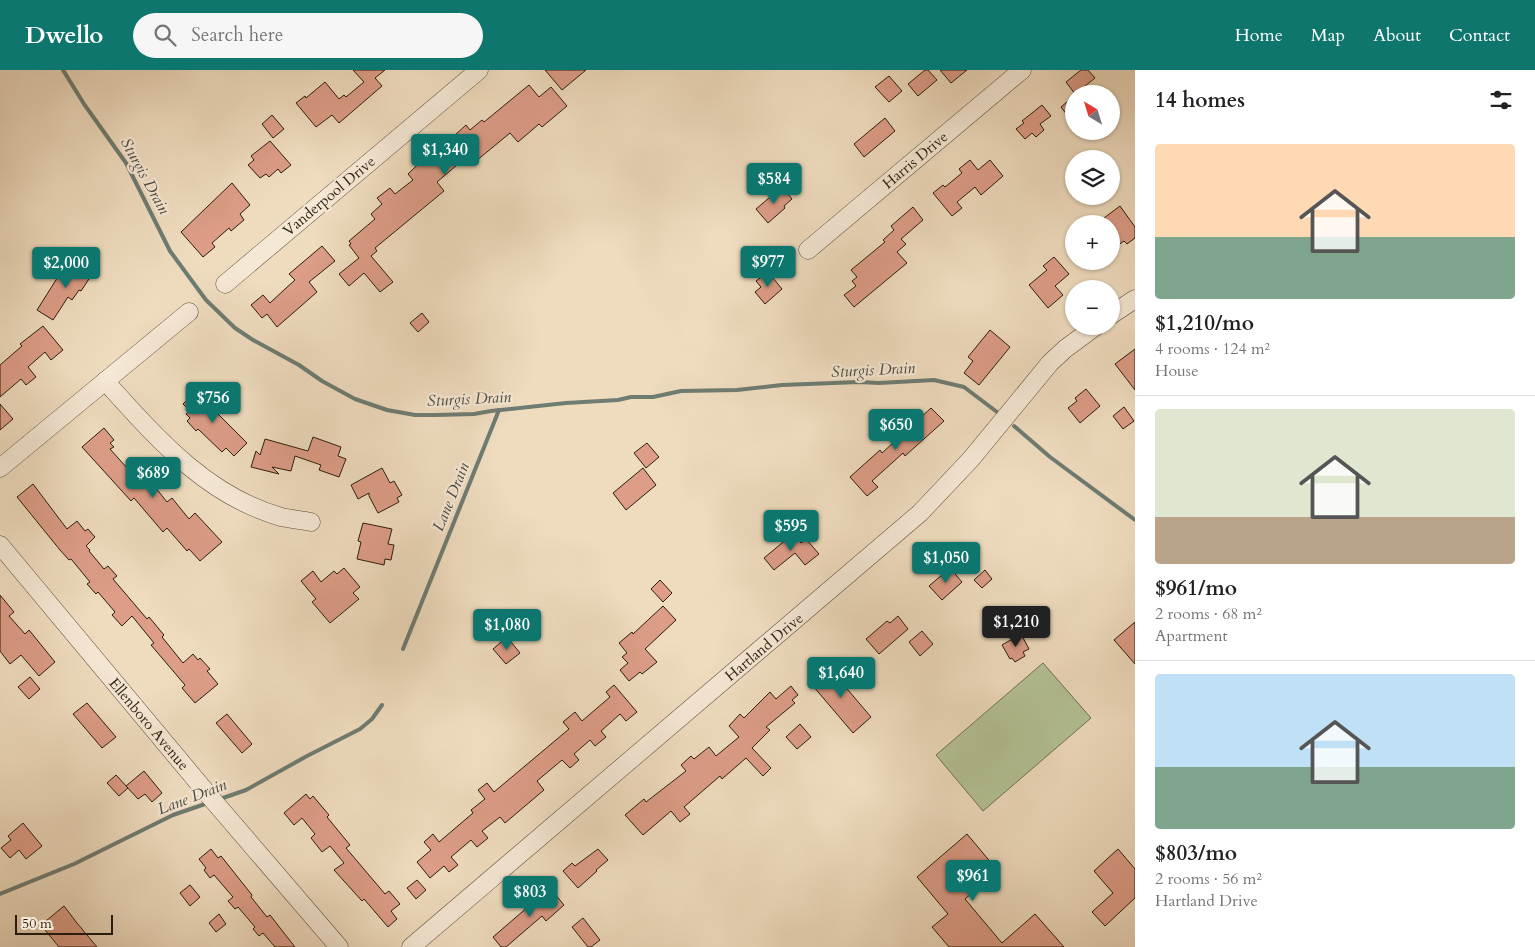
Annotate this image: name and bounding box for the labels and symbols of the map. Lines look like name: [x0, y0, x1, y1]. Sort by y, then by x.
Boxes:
north arrow: [1065, 85, 1120, 140]
street label: Harris Drive: [878, 127, 952, 193]
water label: Sturgis Drain: [115, 134, 175, 218]
pin: $1,340: [404, 134, 486, 176]
street label: Vanderpool Drive: [279, 151, 379, 241]
pin: $584: [744, 162, 804, 205]
pin: $2,000: [25, 246, 107, 289]
pin: $977: [738, 246, 798, 288]
water label: Sturgis Drain: [830, 357, 916, 383]
pin: $756: [183, 382, 243, 424]
water label: Sturgis Drain: [426, 386, 512, 412]
pin: $650: [866, 408, 926, 451]
pin: $689: [123, 456, 183, 499]
water label: Lane Drain: [427, 459, 475, 535]
pin: $595: [761, 510, 821, 552]
pin: $1,050: [905, 542, 987, 584]
pin: $1,210: [975, 606, 1057, 648]
pin: $1,080: [466, 608, 548, 651]
street label: Hartland Drive: [721, 608, 807, 686]
pin: $1,640: [800, 656, 882, 699]
street label: Ellenboro Avenue: [104, 674, 194, 774]
water label: Lane Drain: [154, 774, 230, 820]
pin: $961: [943, 860, 1003, 902]
pin: $803: [500, 876, 560, 918]
scale bar: [15, 912, 112, 935]

